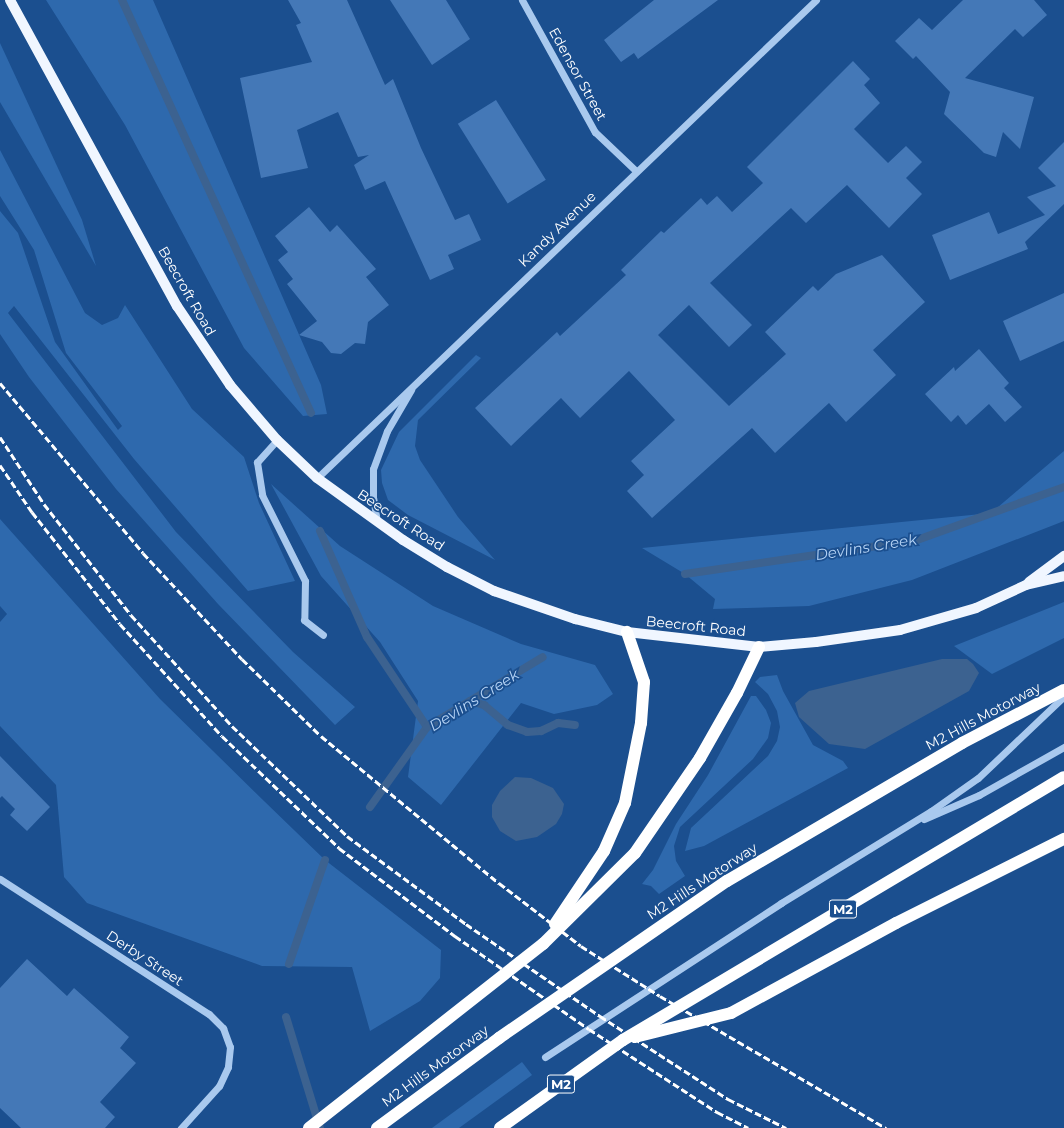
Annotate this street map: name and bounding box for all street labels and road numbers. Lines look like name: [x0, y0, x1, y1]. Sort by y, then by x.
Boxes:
street label: Edensor Street: [545, 24, 611, 124]
street label: Kandy Avenue: [515, 188, 599, 270]
street label: Beecroft Road: [155, 243, 219, 339]
street label: Beecroft Road: [354, 486, 448, 554]
street label: Beecroft Road: [645, 612, 747, 640]
street label: M2 Hills Motorway: [923, 679, 1043, 753]
street label: M2 Hills Motorway: [644, 839, 760, 923]
road number: M2: [828, 898, 858, 920]
street label: Derby Street: [103, 927, 187, 989]
street label: M2 Hills Motorway: [378, 1022, 492, 1110]
road number: M2: [546, 1073, 576, 1095]

